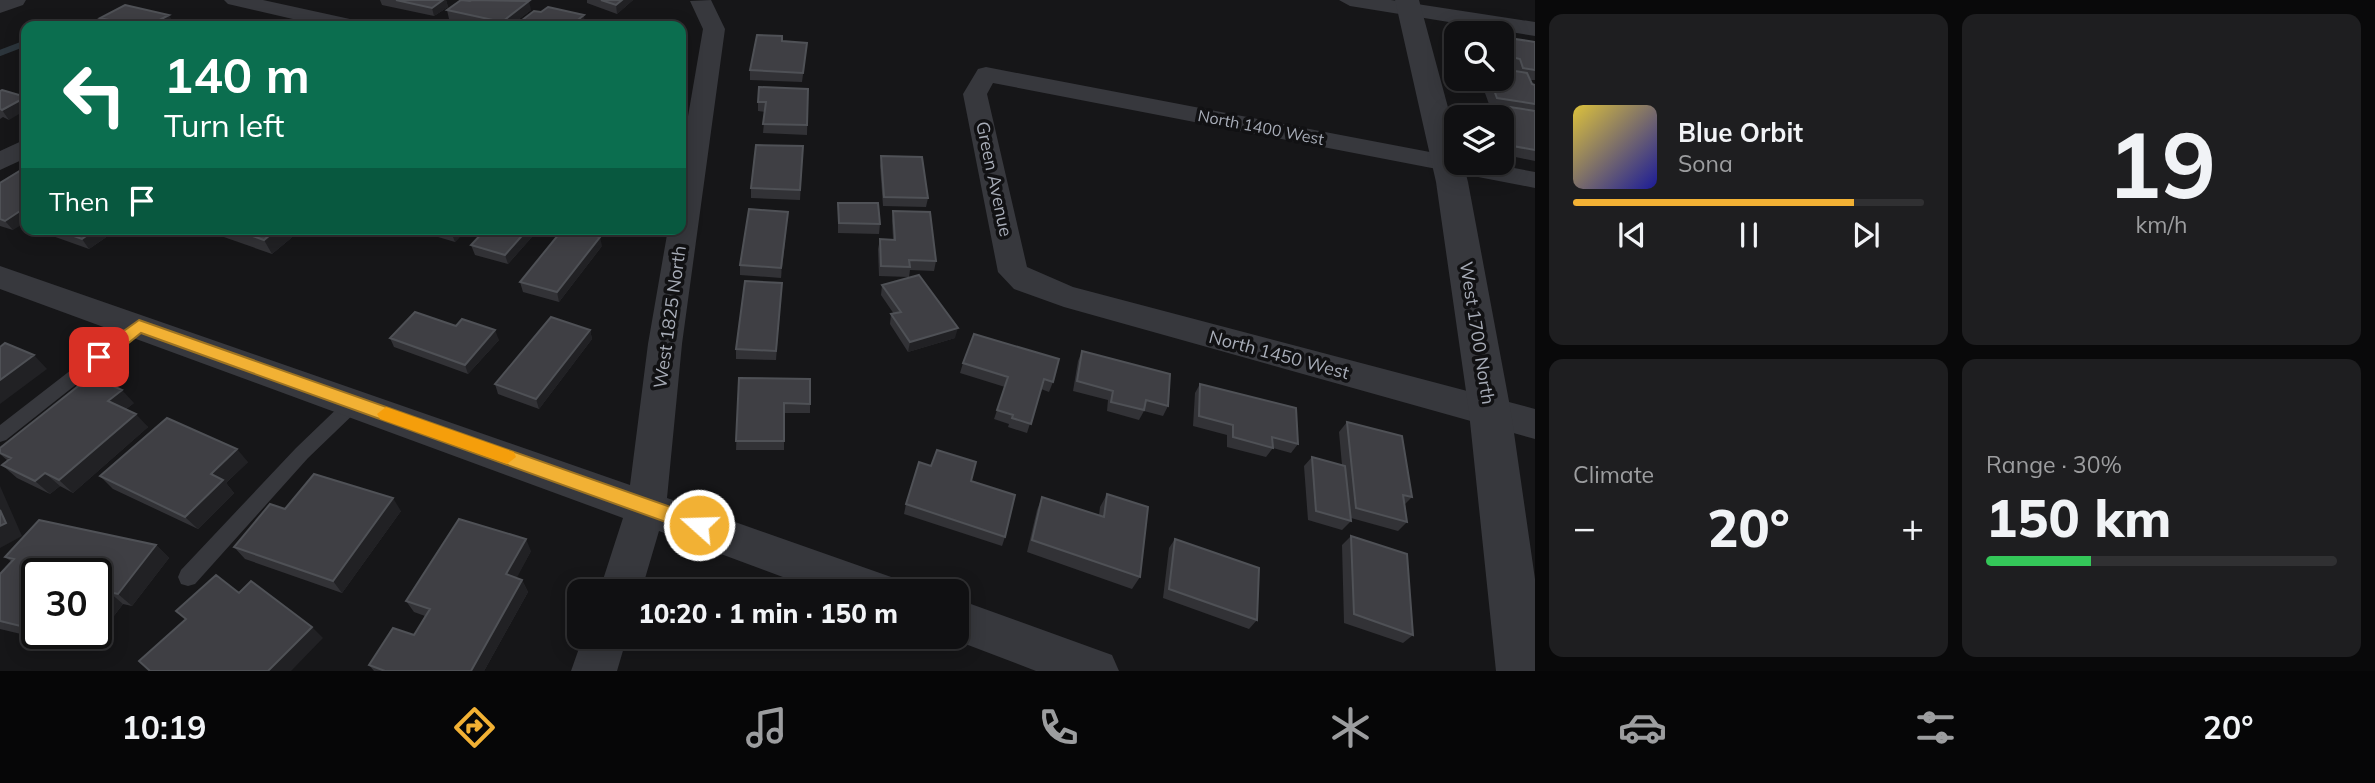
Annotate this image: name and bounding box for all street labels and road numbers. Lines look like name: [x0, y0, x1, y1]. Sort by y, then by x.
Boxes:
street label: North 1400 West: [1196, 105, 1326, 149]
street label: Green Avenue: [971, 119, 1018, 239]
street label: West 1825 North: [648, 244, 691, 390]
street label: West 1700 North: [1455, 260, 1500, 406]
street label: North 1450 West: [1207, 325, 1352, 384]

